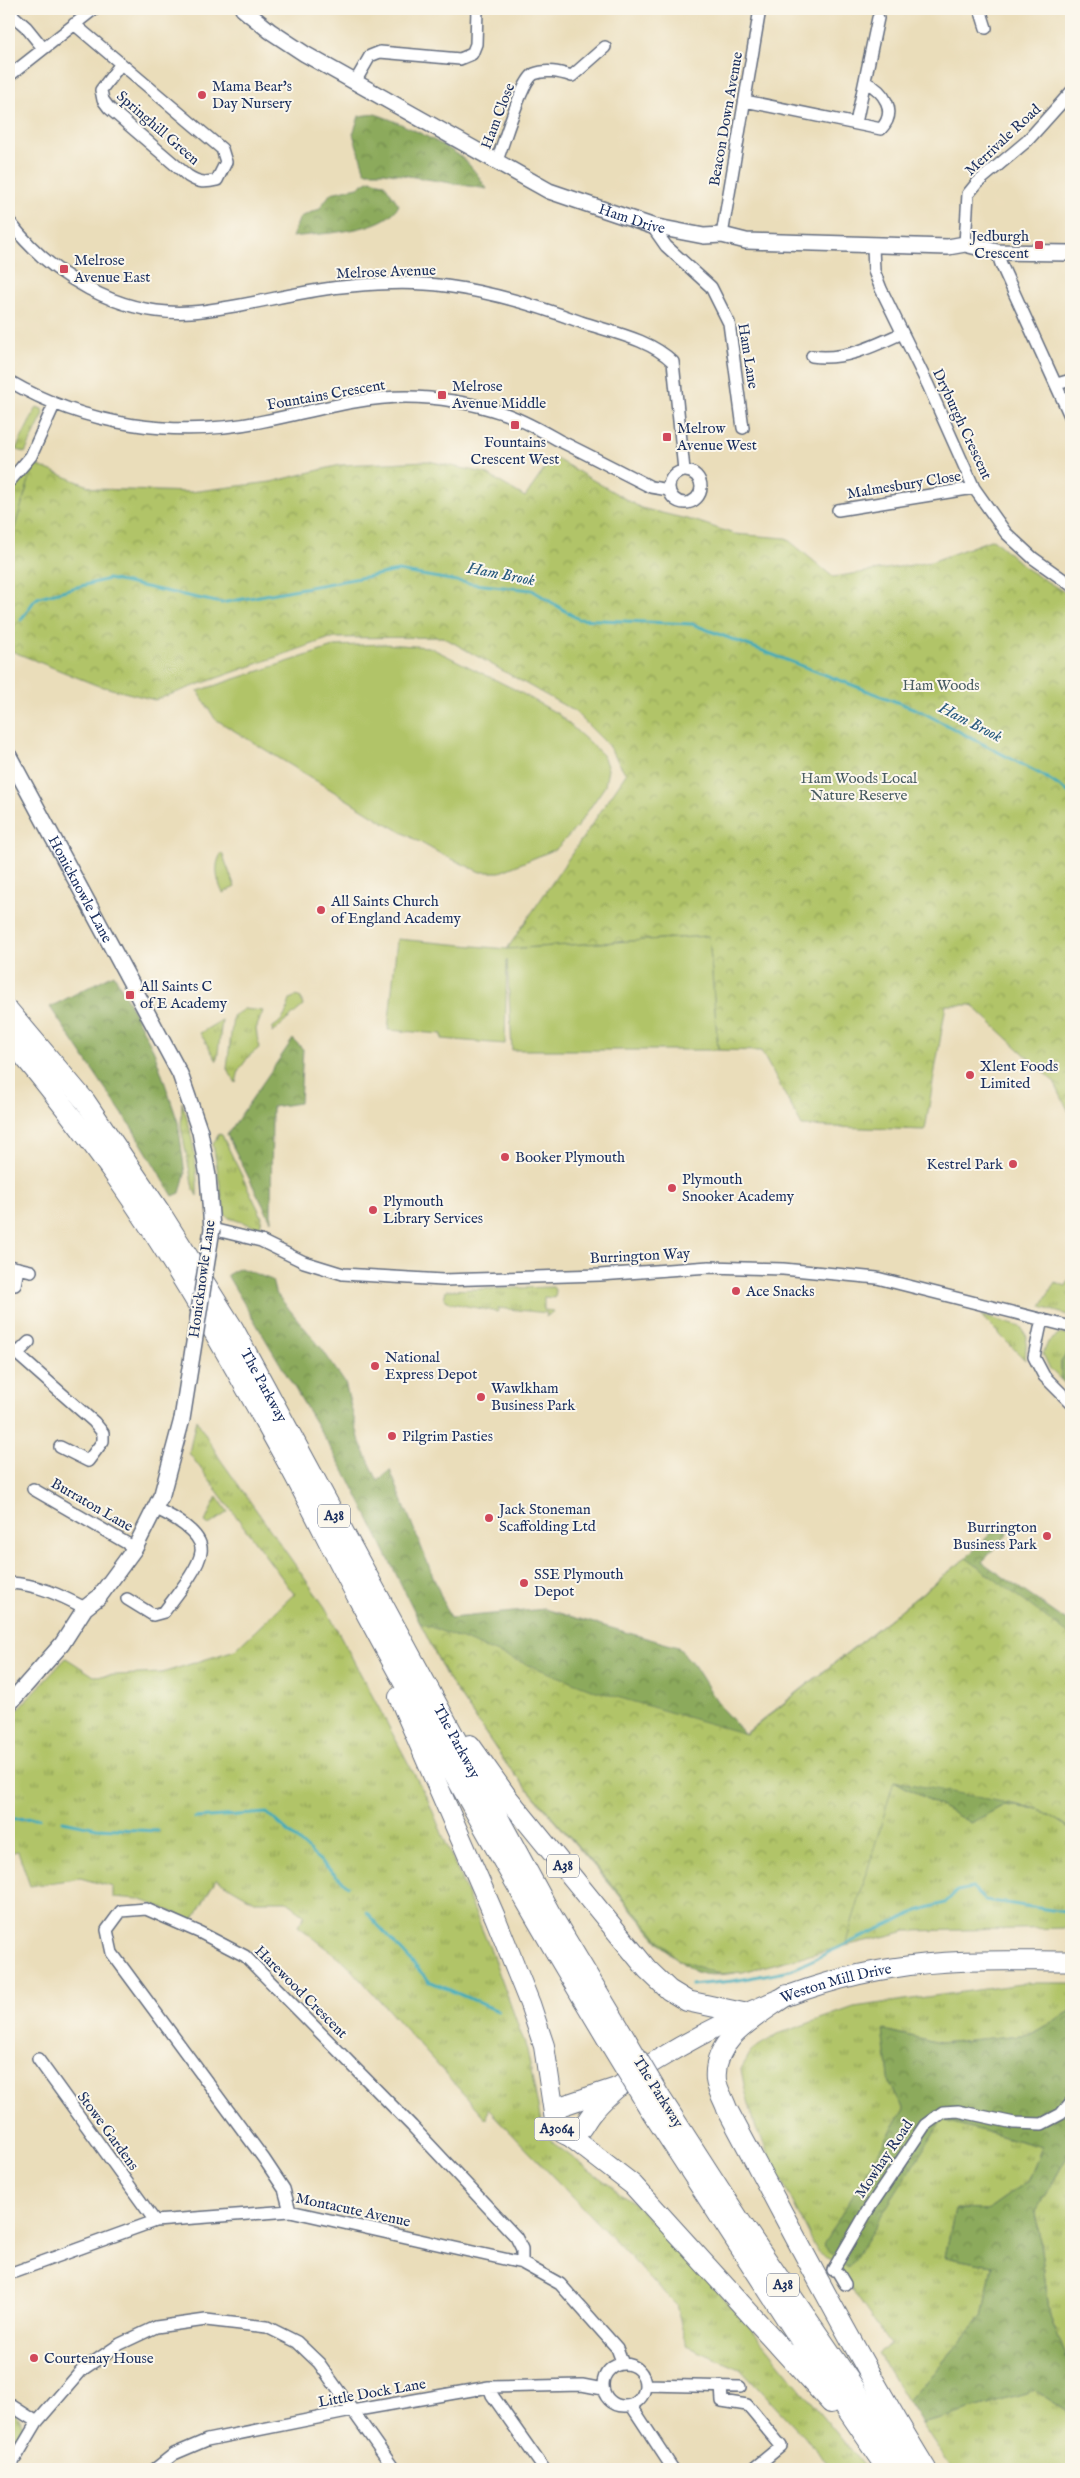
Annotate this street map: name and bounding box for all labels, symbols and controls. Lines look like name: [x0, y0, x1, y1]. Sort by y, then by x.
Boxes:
street label: Beacon Down Avenue: [705, 50, 747, 188]
place label: Mama Bear's Day Nursery: [212, 77, 293, 113]
street label: Ham Close: [477, 80, 519, 152]
street label: Springhill Green: [112, 87, 204, 169]
marker: Mama Bear's Day Nursery: [196, 89, 208, 101]
street label: Merrivale Road: [961, 99, 1046, 180]
street label: Ham Drive: [596, 199, 667, 238]
place label: Jedburgh Crescent: [969, 227, 1029, 263]
marker: Jedburgh Crescent: [1033, 239, 1045, 251]
place label: Melrose Avenue East: [73, 251, 150, 287]
street label: Melrose Avenue: [336, 261, 436, 283]
marker: Melrose Avenue East: [58, 263, 70, 275]
street label: Ham Lane: [733, 322, 763, 390]
street label: Dryburgh Crescent: [928, 365, 996, 483]
street label: Fountains Crescent: [265, 375, 387, 415]
place label: Melrose Avenue Middle: [451, 377, 546, 413]
marker: Melrose Avenue Middle: [436, 389, 448, 401]
marker: Fountains Crescent West: [509, 419, 521, 431]
place label: Melrow Avenue West: [676, 419, 757, 455]
marker: Melrow Avenue West: [661, 431, 673, 443]
place label: Fountains Crescent West: [471, 433, 559, 469]
street label: Malmesbury Close: [846, 467, 963, 503]
water label: Ham Brook: [464, 558, 537, 591]
park label: Ham Woods: [902, 676, 980, 695]
water label: Ham Brook: [934, 698, 1006, 748]
park label: Ham Woods Local Nature Reserve: [801, 769, 918, 805]
street label: Honicknowle Lane: [44, 832, 117, 946]
place label: All Saints Church of England Academy: [330, 892, 462, 928]
marker: All Saints Church of England Academy: [315, 904, 327, 916]
place label: All Saints C of E Academy: [139, 977, 228, 1013]
marker: All Saints C of E Academy: [124, 989, 136, 1001]
place label: Xlent Foods Limited: [980, 1057, 1058, 1093]
marker: Xlent Foods Limited: [964, 1069, 976, 1081]
place label: Booker Plymouth: [515, 1148, 625, 1167]
marker: Booker Plymouth: [499, 1151, 511, 1163]
place label: Kestrel Park: [927, 1155, 1004, 1174]
marker: Kestrel Park: [1007, 1158, 1019, 1170]
place label: Plymouth Snooker Academy: [682, 1170, 795, 1206]
marker: Plymouth Snooker Academy: [666, 1182, 678, 1194]
place label: Plymouth Library Services: [383, 1192, 483, 1228]
marker: Plymouth Library Services: [367, 1204, 379, 1216]
street label: Honicknowle Lane: [184, 1219, 220, 1339]
street label: Burrington Way: [589, 1244, 691, 1268]
place label: Ace Snacks: [745, 1282, 815, 1301]
marker: Ace Snacks: [730, 1285, 742, 1297]
street label: The Parkway: [236, 1345, 292, 1426]
place label: National Express Depot: [385, 1348, 477, 1384]
marker: National Express Depot: [369, 1360, 381, 1372]
place label: Wawlkham Business Park: [491, 1379, 576, 1415]
marker: Wawlkham Business Park: [475, 1391, 487, 1403]
place label: Pilgrim Pasties: [402, 1427, 493, 1446]
marker: Pilgrim Pasties: [386, 1430, 398, 1442]
street label: Burraton Lane: [48, 1474, 137, 1536]
place label: Jack Stoneman Scaffolding Ltd: [497, 1500, 597, 1536]
road number: A38: [318, 1504, 350, 1528]
marker: Jack Stoneman Scaffolding Ltd: [483, 1512, 495, 1524]
place label: Burrington Business Park: [953, 1518, 1038, 1554]
marker: Burrington Business Park: [1041, 1530, 1053, 1542]
place label: SSE Plymouth Depot: [534, 1565, 624, 1601]
marker: SSE Plymouth Depot: [518, 1577, 530, 1589]
street label: The Parkway: [429, 1701, 485, 1782]
road number: A38: [547, 1854, 579, 1878]
street label: Harewood Crescent: [251, 1942, 351, 2042]
street label: Weston Mill Drive: [777, 1959, 893, 2007]
street label: The Parkway: [628, 2053, 688, 2132]
street label: Stowe Gardens: [73, 2088, 143, 2174]
street label: Mowhay Road: [851, 2115, 918, 2202]
road number: A3064: [534, 2118, 580, 2140]
street label: Montacute Avenue: [294, 2189, 412, 2231]
road number: A38: [767, 2274, 799, 2296]
place label: Courtenay House: [44, 2349, 154, 2368]
marker: Courtenay House: [28, 2352, 40, 2364]
street label: Little Dock Lane: [317, 2374, 427, 2412]

